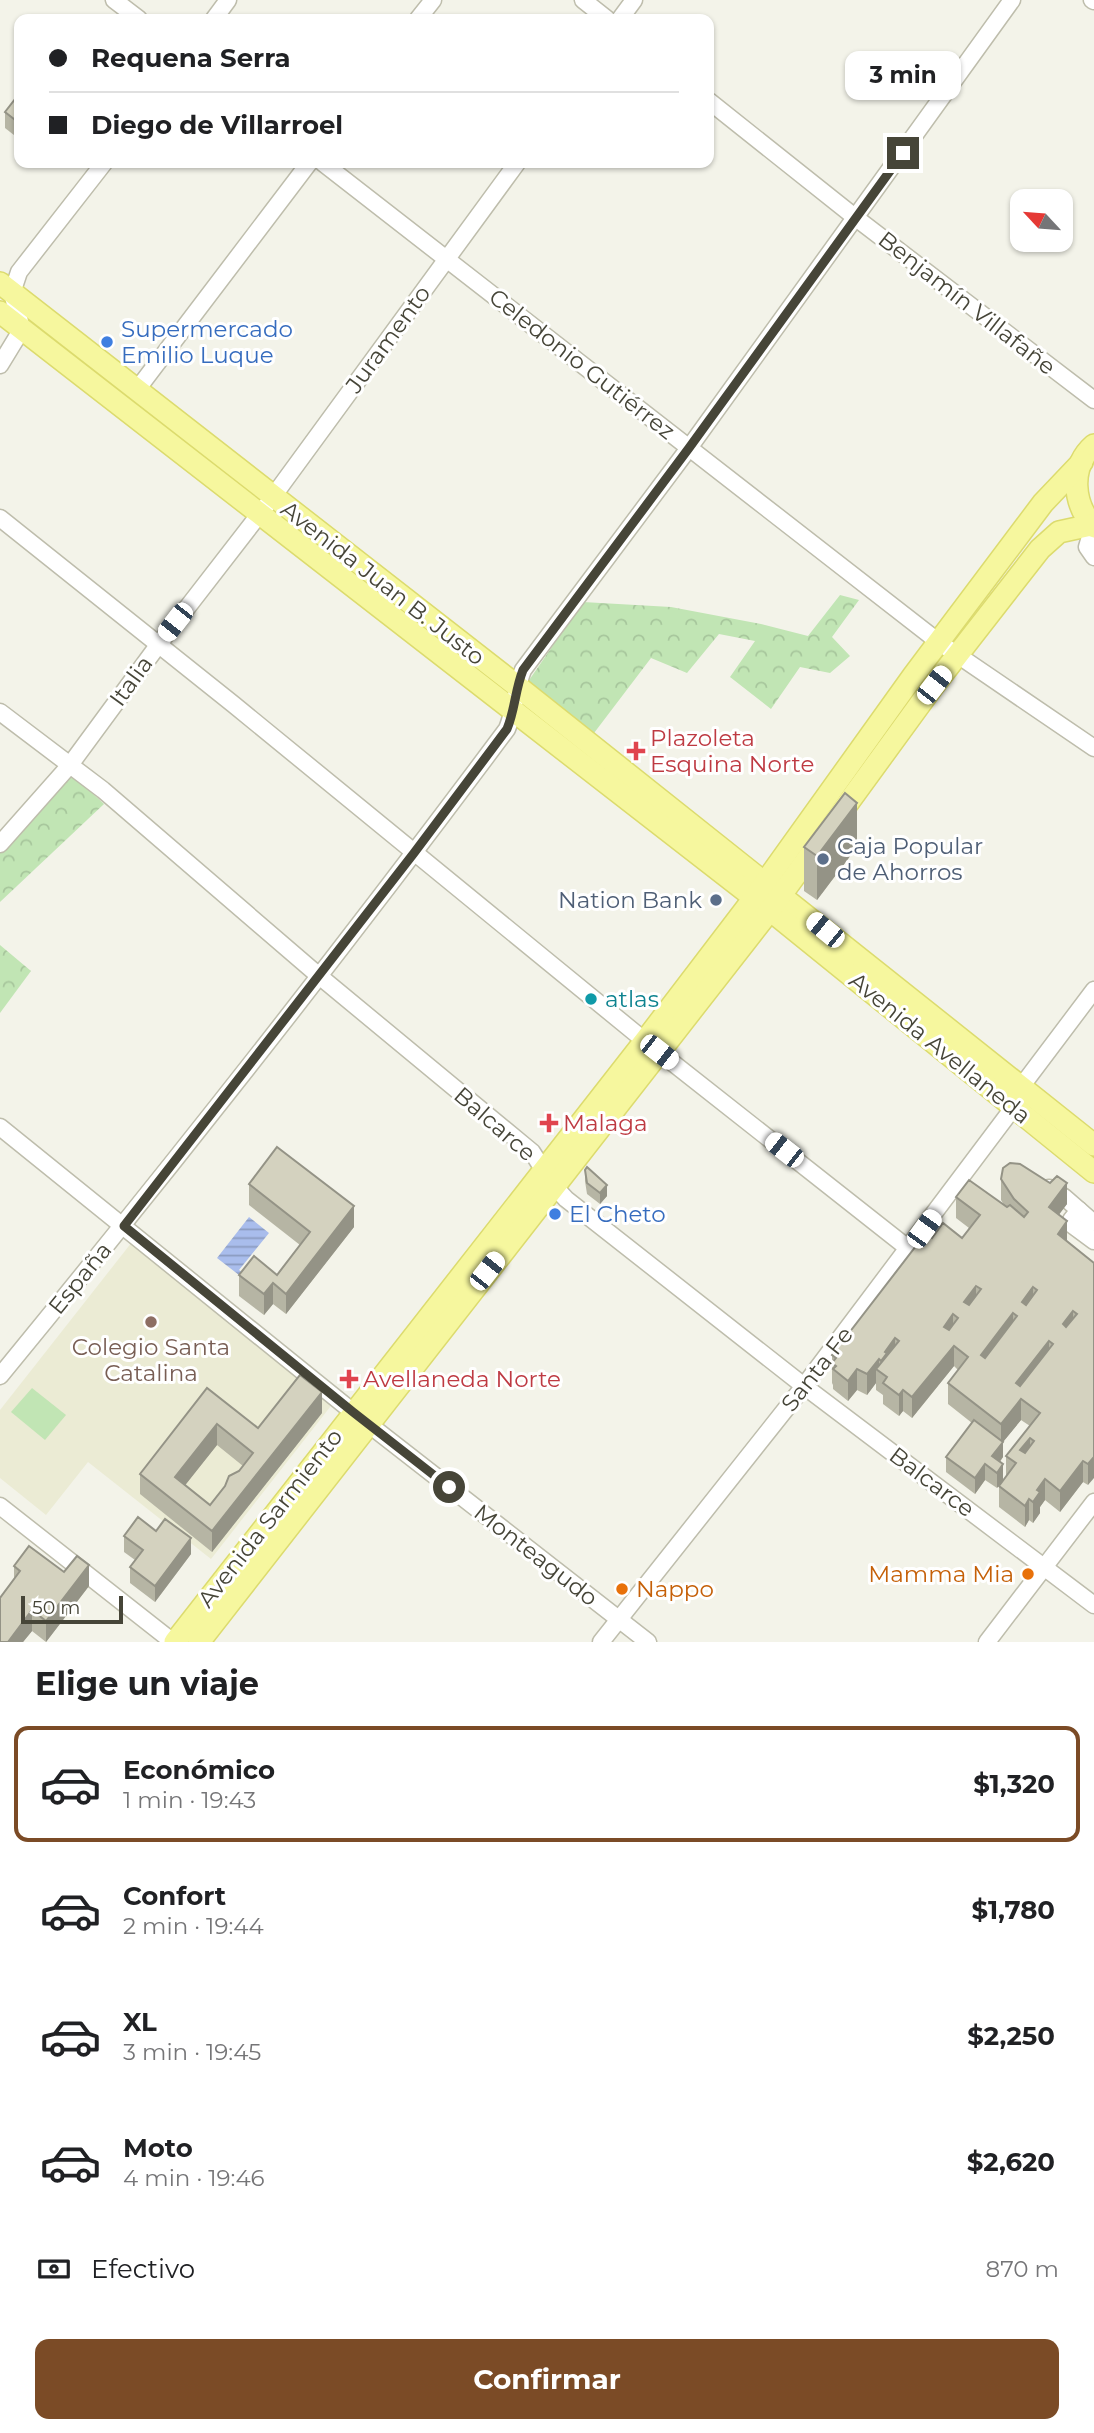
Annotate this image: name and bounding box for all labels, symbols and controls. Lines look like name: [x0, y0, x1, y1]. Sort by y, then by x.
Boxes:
text: Requena Serra: [91, 42, 290, 74]
callout: 3 min: [845, 52, 961, 100]
text: 3 min: [869, 61, 937, 89]
text: Diego de Villarroel: [91, 109, 343, 141]
route end: [887, 137, 919, 169]
north arrow: [1010, 189, 1073, 252]
map controls: [1010, 189, 1073, 252]
street label: Benjamín Villafañe: [873, 225, 1061, 381]
street label: Juramento: [339, 280, 436, 399]
street label: Celedonio Gutiérrez: [483, 283, 681, 445]
place label: Supermercado Emilio Luque: [121, 315, 293, 369]
marker: Supermercado Emilio Luque: [99, 334, 115, 350]
street label: Avenida Juan B. Justo: [276, 495, 490, 671]
car: [154, 599, 197, 645]
street label: Italia: [103, 650, 159, 712]
car: [913, 662, 956, 708]
place label: Plazoleta Esquina Norte: [650, 724, 814, 778]
marker: Plazoleta Esquina Norte: [628, 743, 644, 759]
place label: Caja Popular de Ahorros: [837, 832, 983, 886]
marker: Caja Popular de Ahorros: [815, 851, 831, 867]
place label: Nation Bank: [558, 886, 702, 914]
marker: Nation Bank: [708, 892, 724, 908]
car: [803, 909, 848, 951]
street label: Avenida Avellaneda: [844, 966, 1036, 1130]
place label: atlas: [605, 985, 659, 1013]
marker: atlas: [583, 991, 599, 1007]
car: [636, 1031, 683, 1073]
street label: Balcarce: [448, 1081, 542, 1167]
place label: Malaga: [563, 1109, 648, 1137]
marker: Malaga: [541, 1115, 557, 1131]
car: [761, 1129, 808, 1171]
place label: El Cheto: [569, 1200, 666, 1228]
marker: El Cheto: [547, 1206, 563, 1222]
car: [904, 1206, 945, 1252]
street label: España: [42, 1236, 118, 1320]
car: [466, 1248, 509, 1294]
marker: Colegio Santa Catalina: [143, 1314, 159, 1330]
street label: Santa Fe: [775, 1321, 859, 1417]
place label: Colegio Santa Catalina: [72, 1333, 230, 1387]
place label: Avellaneda Norte: [363, 1365, 561, 1393]
marker: Avellaneda Norte: [341, 1371, 357, 1387]
street label: Avenida Sarmiento: [192, 1423, 348, 1613]
street label: Balcarce: [884, 1441, 980, 1523]
route start: [433, 1471, 465, 1503]
street label: Monteagudo: [469, 1498, 603, 1612]
place label: Mamma Mia: [868, 1560, 1014, 1588]
marker: Mamma Mia: [1020, 1566, 1036, 1582]
place label: Nappo: [636, 1575, 714, 1603]
marker: Nappo: [614, 1581, 630, 1597]
scale bar: [21, 1593, 122, 1625]
text: 50 m: [32, 1596, 80, 1619]
text: Elige un viaje: [35, 1664, 259, 1703]
icon: car: [39, 1753, 102, 1816]
text: Económico: [123, 1754, 275, 1786]
text: $1,320: [973, 1768, 1055, 1800]
text: 1 min · 19:43: [123, 1786, 256, 1814]
icon: car: [39, 1879, 102, 1942]
text: Confort: [123, 1880, 226, 1912]
text: $1,780: [972, 1894, 1055, 1926]
text: 2 min · 19:44: [123, 1912, 264, 1940]
icon: car: [39, 2005, 102, 2068]
text: XL: [123, 2006, 157, 2038]
text: $2,250: [967, 2020, 1055, 2052]
text: 3 min · 19:45: [123, 2038, 261, 2066]
icon: car: [39, 2131, 102, 2194]
text: Moto: [123, 2132, 193, 2164]
text: $2,620: [967, 2146, 1055, 2178]
text: 4 min · 19:46: [123, 2164, 265, 2192]
icon: cash: [35, 2250, 73, 2288]
text: Efectivo: [91, 2253, 195, 2285]
text: 870 m: [986, 2255, 1059, 2283]
button: Confirmar: [35, 2339, 1059, 2419]

